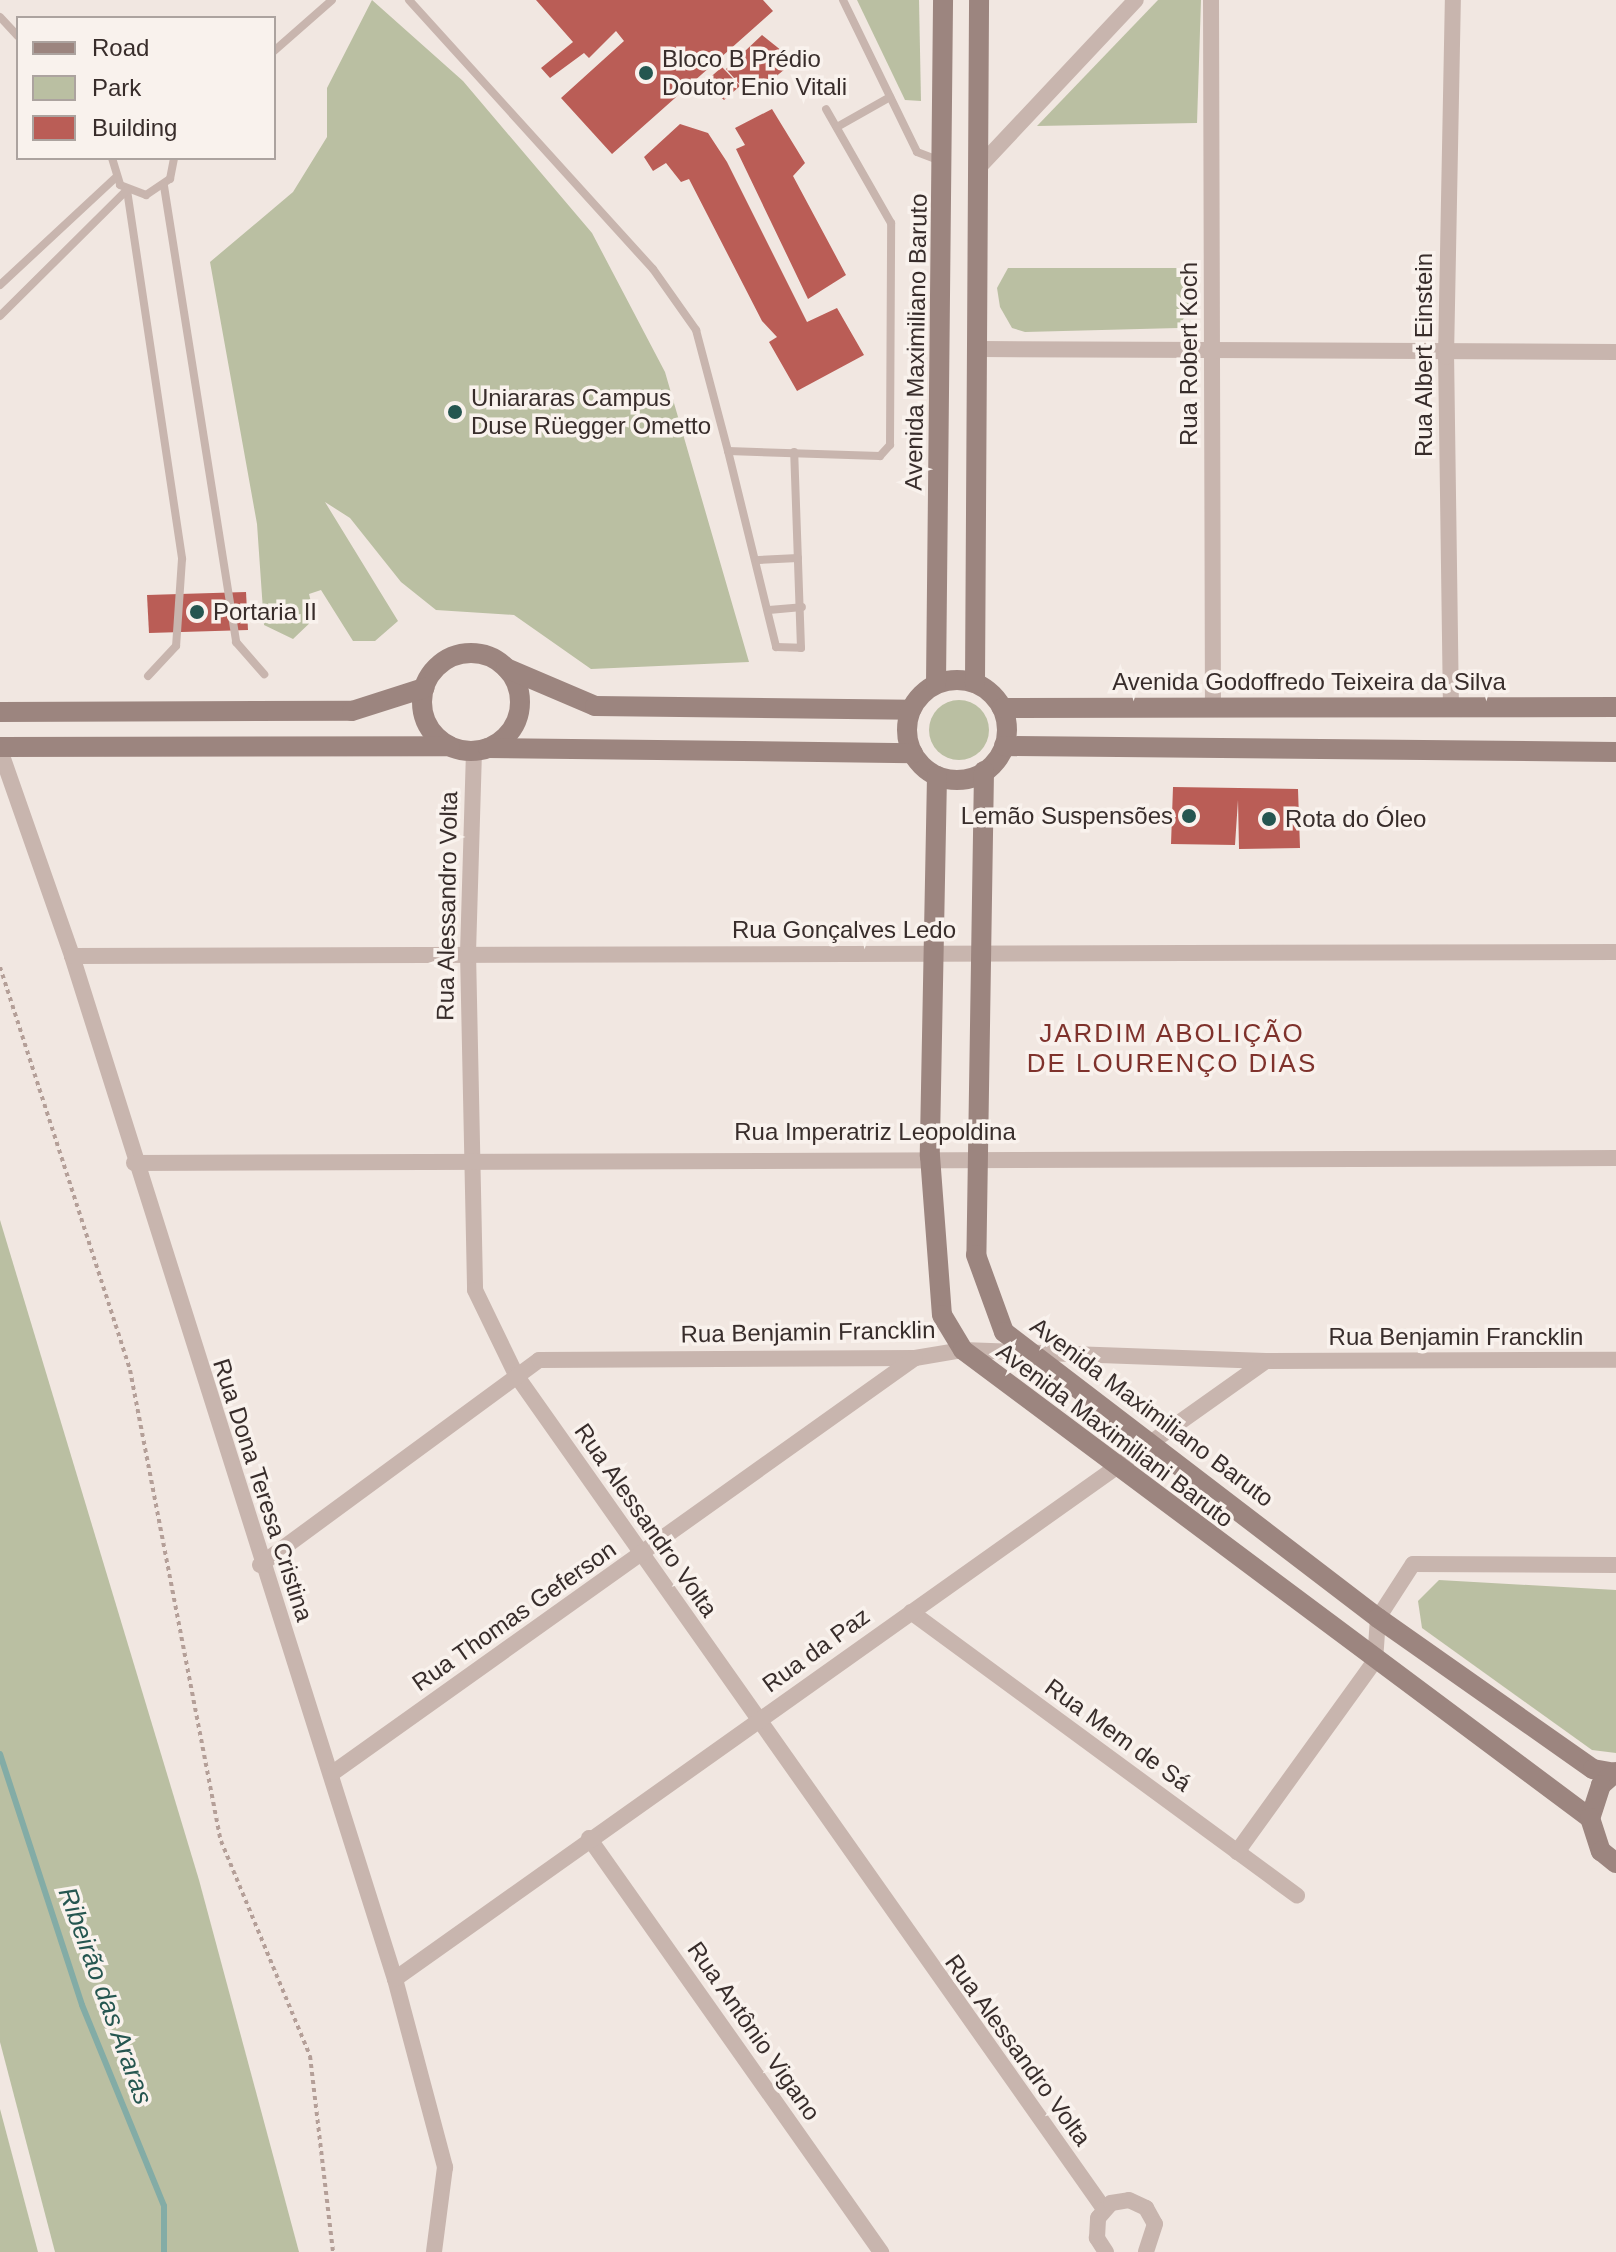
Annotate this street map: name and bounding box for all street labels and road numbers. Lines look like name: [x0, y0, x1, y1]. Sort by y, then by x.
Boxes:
street label: Avenida Maximiliano Baruto: [899, 193, 933, 491]
street label: Rua Albert Einstein: [1410, 252, 1438, 458]
street label: Rua Robert Koch: [1175, 262, 1203, 446]
street label: Avenida Godoffredo Teixeira da Silva: [1112, 668, 1506, 696]
street label: Rua Alessandro Volta: [431, 790, 463, 1022]
street label: Rua Gonçalves Ledo: [732, 916, 956, 944]
street label: Rua Imperatriz Leopoldina: [734, 1118, 1016, 1146]
street label: Avenida Maximiliano Baruto: [1025, 1311, 1279, 1513]
street label: Rua Benjamin Francklin: [680, 1315, 936, 1349]
street label: Rua Benjamin Francklin: [1329, 1323, 1583, 1351]
street label: Avenida Maximiliani Baruto: [991, 1337, 1239, 1533]
street label: Rua Dona Teresa Cristina: [207, 1355, 319, 1625]
street label: Rua Alessandro Volta: [568, 1417, 724, 1623]
street label: Rua Thomas Geferson: [406, 1535, 622, 1697]
street label: Rua da Paz: [757, 1601, 875, 1699]
street label: Rua Mem de Sá: [1039, 1672, 1197, 1798]
street label: Rua Antônio Vigano: [681, 1935, 827, 2127]
street label: Rua Alessandro Volta: [939, 1948, 1097, 2152]

